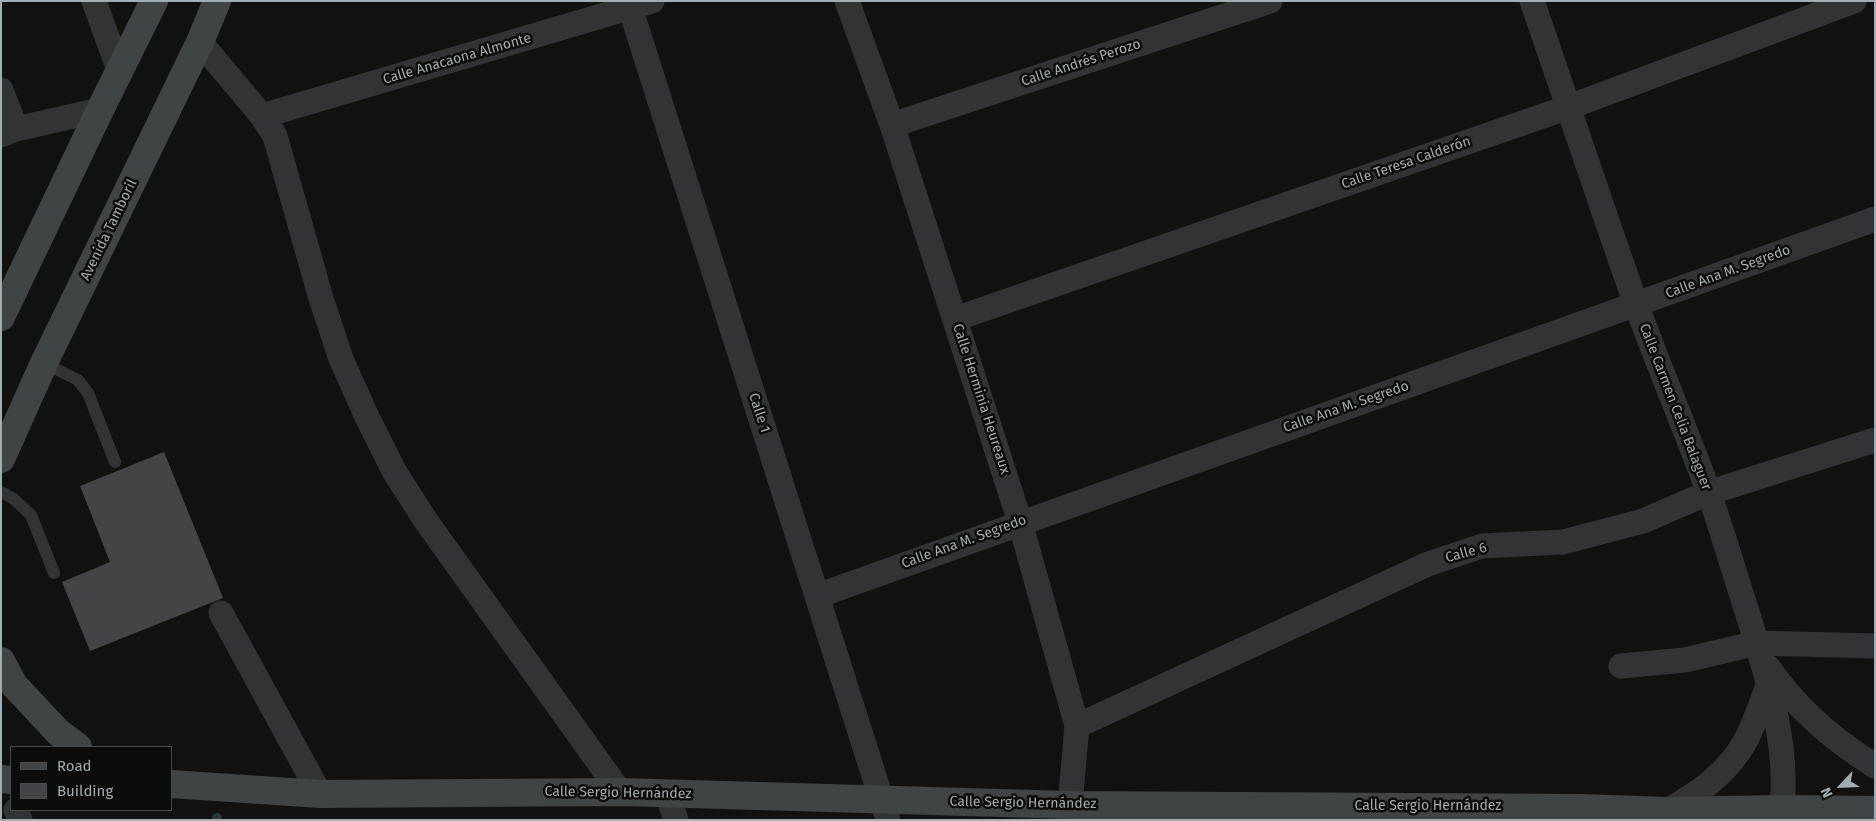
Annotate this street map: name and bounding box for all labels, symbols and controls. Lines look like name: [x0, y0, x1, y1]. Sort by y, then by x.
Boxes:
street label: Calle Anacaona Almonte: [381, 30, 533, 88]
street label: Calle Andrés Perozo: [1019, 36, 1143, 90]
street label: Calle Teresa Calderón: [1339, 133, 1473, 193]
street label: Avenida Tamboril: [77, 177, 141, 283]
street label: Calle Ana M. Segredo: [1663, 242, 1793, 302]
street label: Calle Carmen Celia Balaguer: [1635, 321, 1715, 493]
street label: Calle Herminia Heureaux: [949, 322, 1013, 476]
street label: Calle Ana M. Segredo: [1281, 378, 1411, 436]
street label: Calle 1: [745, 391, 773, 435]
street label: Calle Ana M. Segredo: [899, 512, 1029, 572]
street label: Calle 6: [1443, 539, 1489, 567]
legend: [10, 746, 172, 811]
text: Road: [57, 757, 92, 775]
north arrow: [1816, 761, 1866, 811]
text: Building: [57, 782, 113, 800]
street label: Calle Sergio Hernández: [544, 783, 692, 803]
text: N: [1817, 785, 1837, 800]
street label: Calle Sergio Hernández: [949, 793, 1097, 813]
street label: Calle Sergio Hernández: [1355, 798, 1501, 814]

